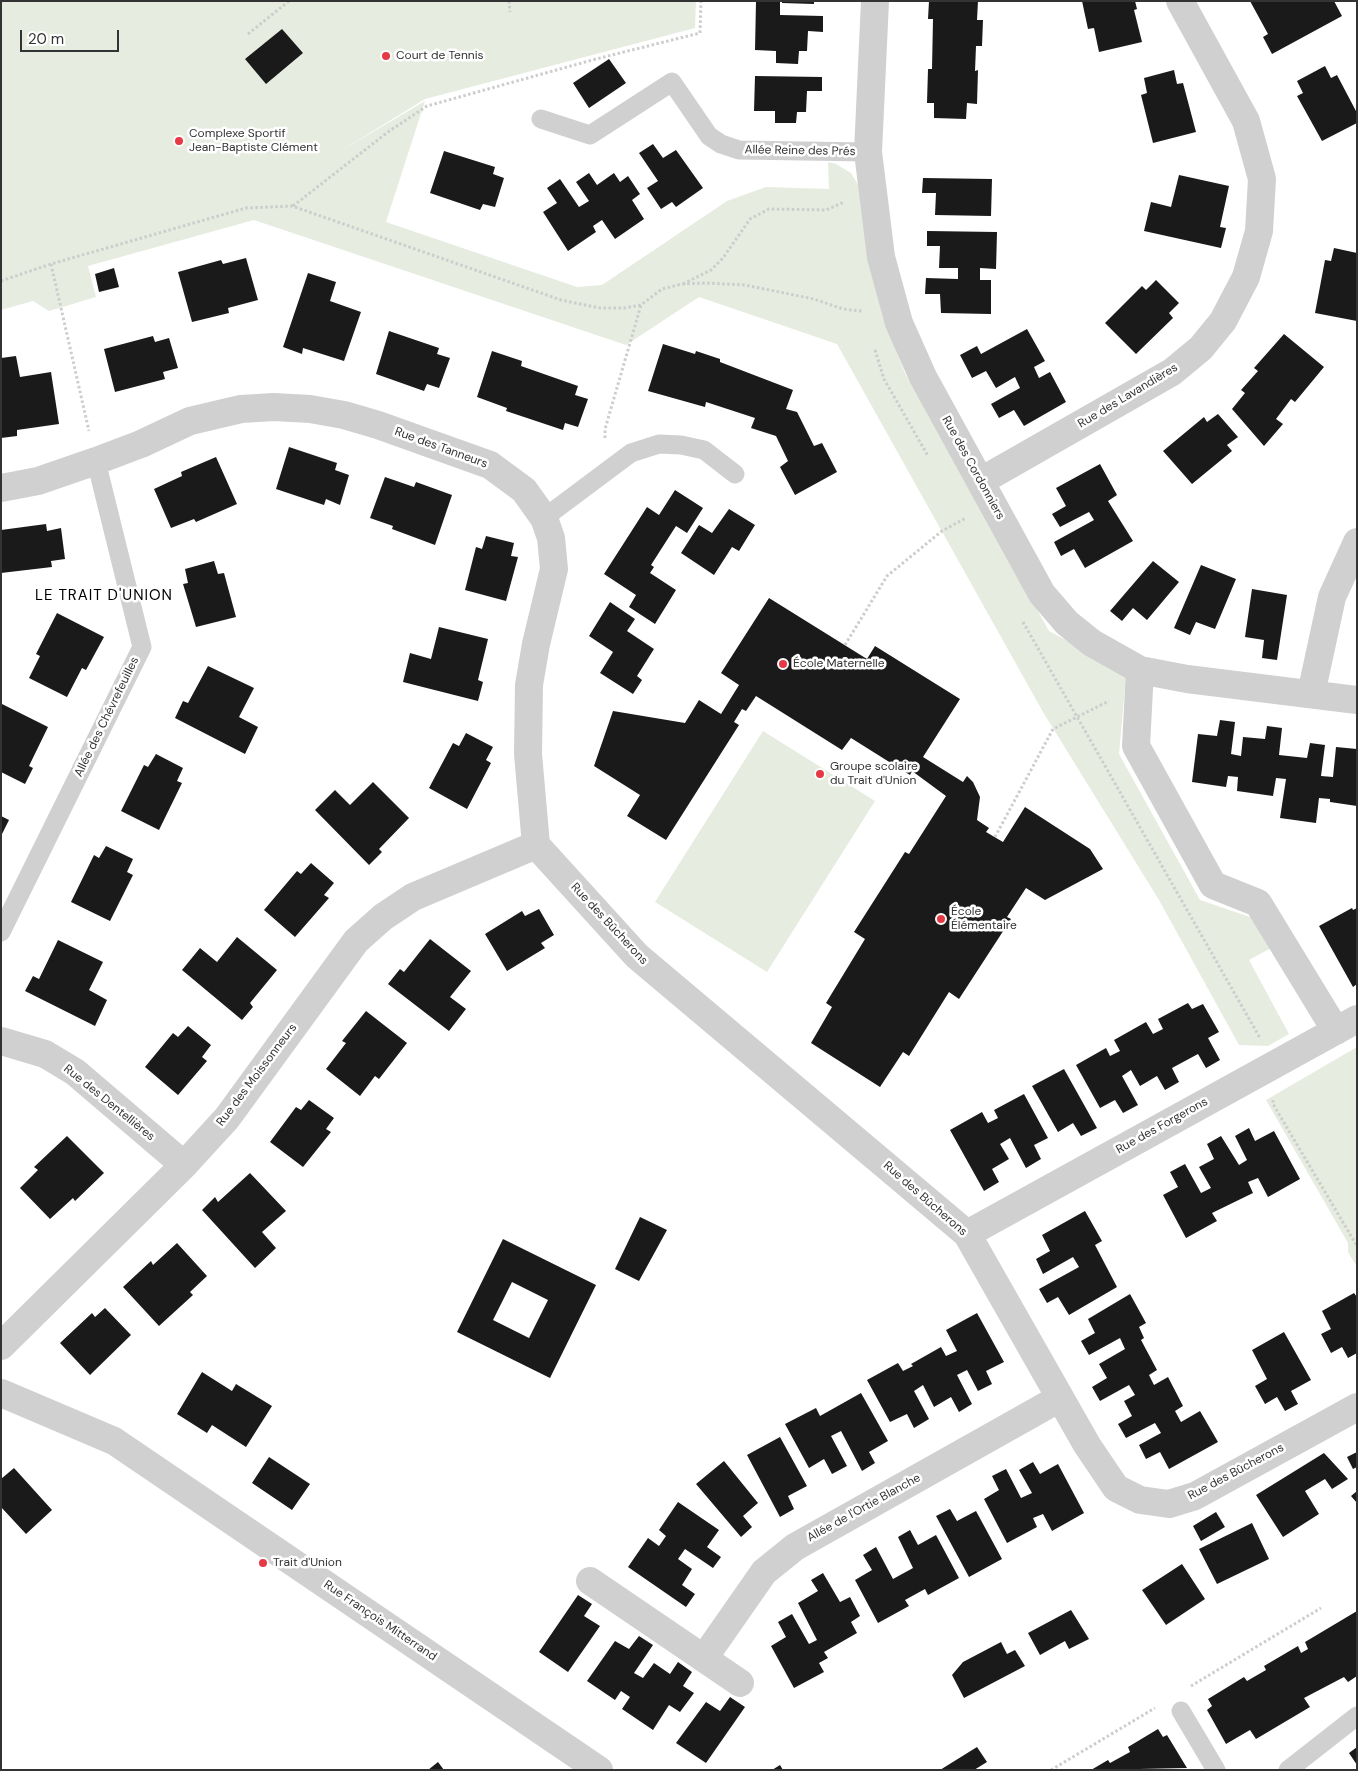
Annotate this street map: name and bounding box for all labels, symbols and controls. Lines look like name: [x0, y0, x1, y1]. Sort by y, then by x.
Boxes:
scale bar: [22, 20, 121, 52]
text: 20 m: [28, 29, 64, 49]
place label: Court de Tennis: [396, 49, 484, 63]
marker: Court de Tennis: [380, 50, 392, 62]
place label: Complexe Sportif Jean-Baptiste Clément: [189, 127, 318, 155]
marker: Complexe Sportif Jean-Baptiste Clément: [173, 135, 185, 147]
street label: Allée Reine des Prés: [744, 143, 856, 159]
street label: Rue des Lavandières: [1075, 360, 1181, 432]
street label: Rue des Cordonniers: [939, 414, 1007, 522]
street label: Rue des Tanneurs: [393, 424, 489, 472]
district label: LE TRAIT D'UNION: [33, 587, 175, 605]
street label: Allée des Chévrefeuilles: [72, 655, 142, 779]
place label: École Maternelle: [793, 657, 885, 671]
marker: École Maternelle: [777, 658, 789, 670]
place label: Groupe scolaire du Trait d'Union: [830, 760, 918, 788]
marker: Groupe scolaire du Trait d'Union: [814, 768, 826, 780]
street label: Rue des Bûcherons: [567, 880, 651, 968]
place label: École Élémentaire: [951, 905, 1017, 933]
marker: École Élémentaire: [935, 913, 947, 925]
street label: Rue des Moissonneurs: [214, 1021, 300, 1129]
street label: Rue des Dentellières: [61, 1062, 157, 1144]
street label: Rue des Forgerons: [1114, 1095, 1210, 1157]
street label: Rue des Bûcherons: [880, 1159, 970, 1239]
street label: Rue des Bûcherons: [1186, 1441, 1286, 1503]
street label: Allée de l'Ortie Blanche: [805, 1471, 923, 1545]
place label: Trait d'Union: [273, 1556, 342, 1570]
marker: Trait d'Union: [257, 1557, 269, 1569]
street label: Rue François Mitterrand: [321, 1578, 439, 1664]

